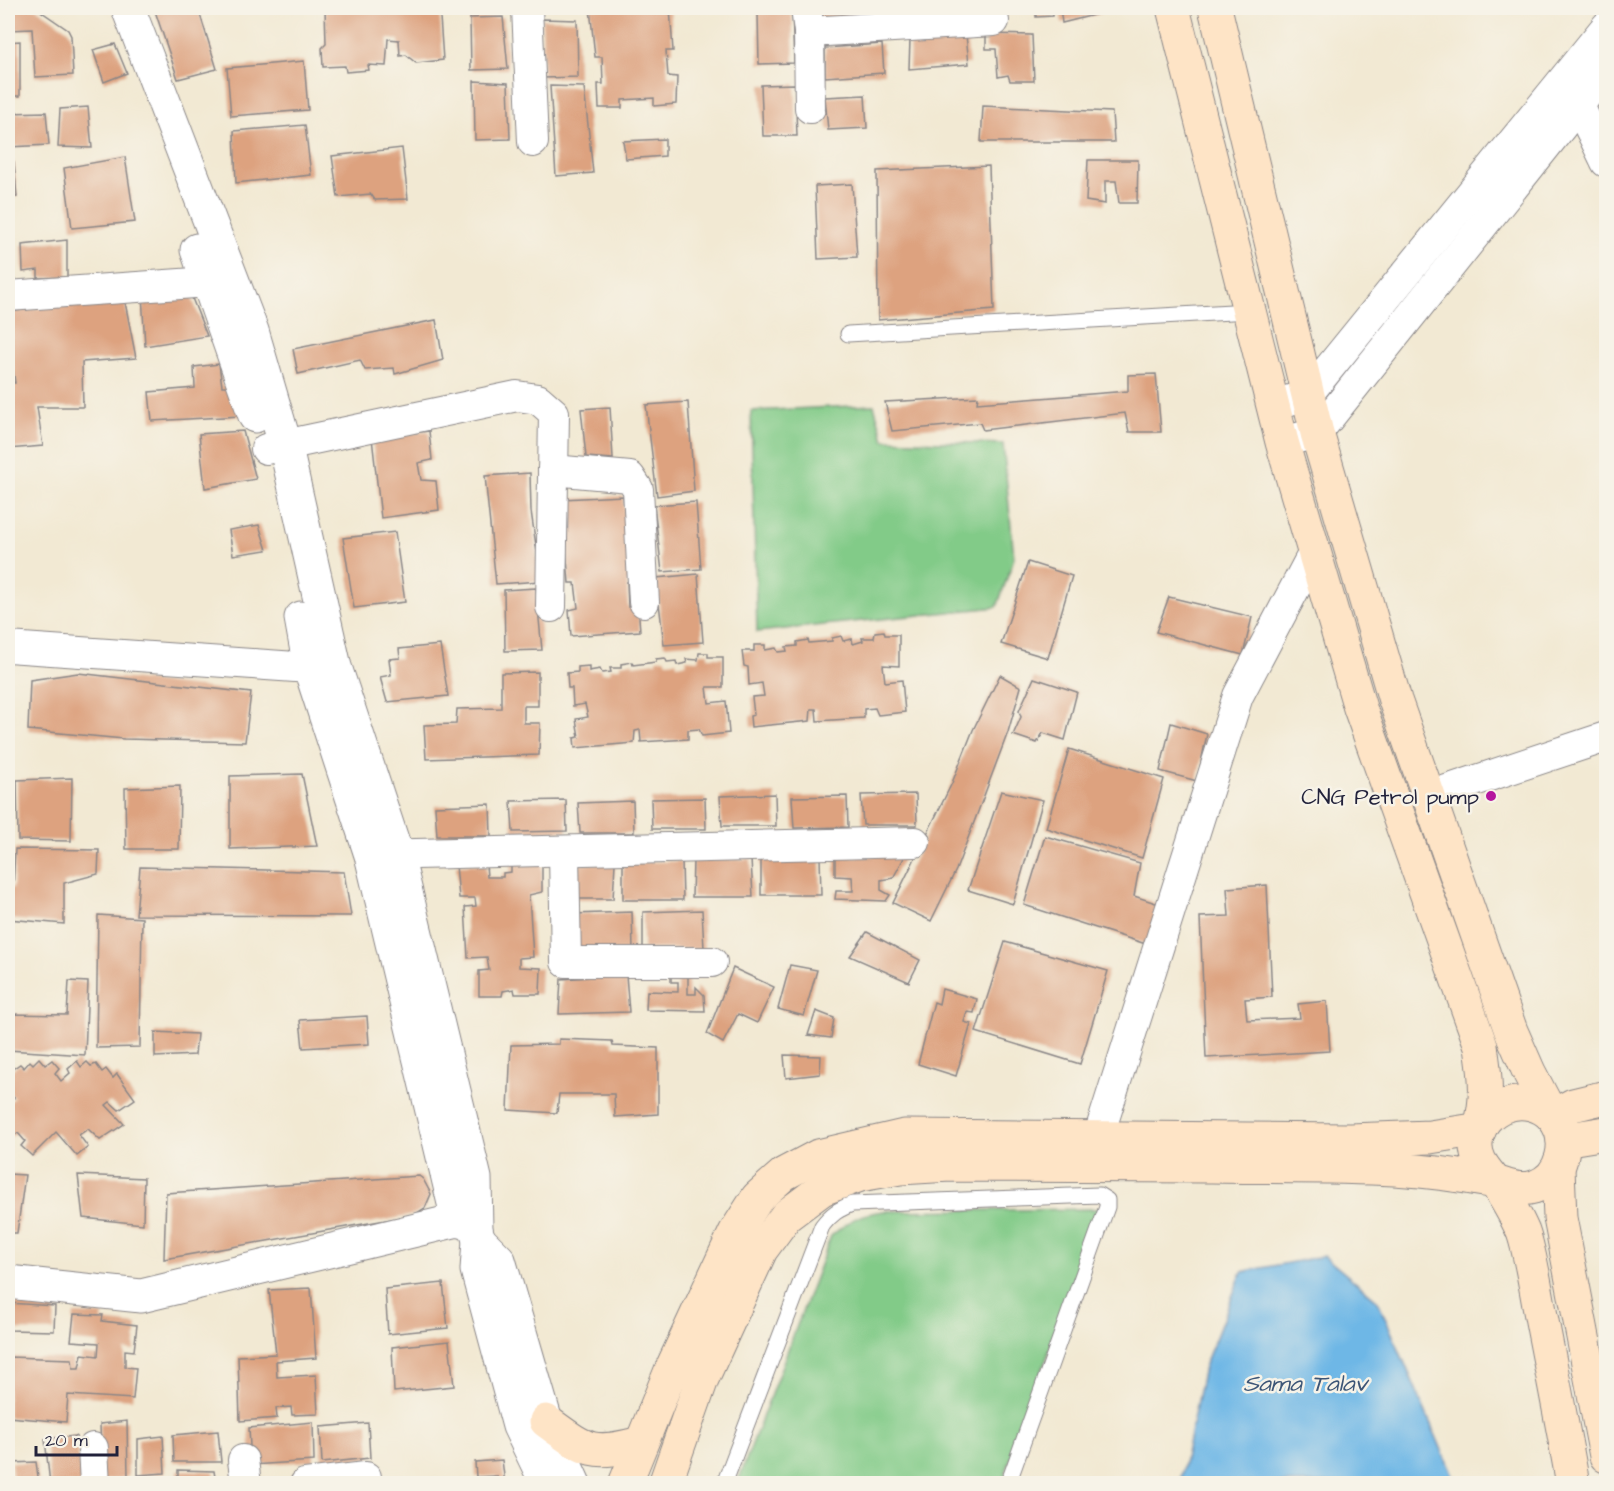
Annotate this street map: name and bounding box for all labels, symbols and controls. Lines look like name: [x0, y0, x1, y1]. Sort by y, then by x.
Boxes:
place label: CNG Petrol pump: [1301, 782, 1479, 813]
marker: CNG Petrol pump: [1484, 789, 1498, 803]
water label: Sama Talav: [1243, 1367, 1369, 1401]
scale bar: [36, 1419, 117, 1457]
text: 20 m: [45, 1428, 88, 1453]

